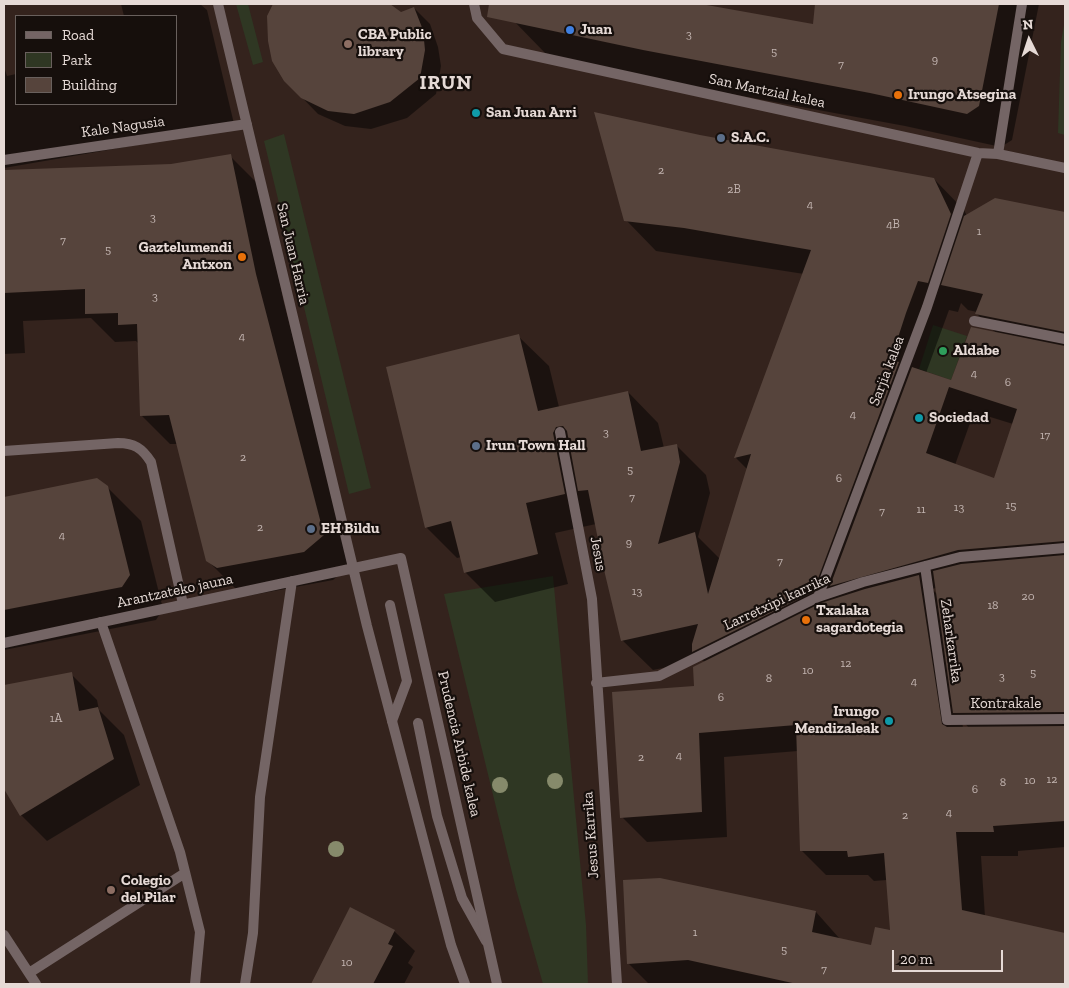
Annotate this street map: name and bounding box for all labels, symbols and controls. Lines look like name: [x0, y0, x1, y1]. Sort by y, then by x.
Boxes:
legend: [15, 15, 178, 105]
north arrow: [1004, 15, 1054, 65]
text: N: [1022, 16, 1034, 33]
place label: Juan: [580, 21, 612, 39]
marker: Juan: [564, 24, 576, 36]
text: Road: [62, 26, 94, 44]
place label: CBA Public library: [358, 26, 432, 61]
house number: 3: [686, 28, 692, 42]
marker: CBA Public library: [342, 38, 354, 50]
house number: 5: [771, 45, 777, 59]
text: Park: [62, 51, 92, 69]
house number: 9: [932, 53, 938, 67]
house number: 7: [838, 58, 844, 72]
street label: San Martzial kalea: [707, 70, 827, 112]
district label: IRUN: [419, 71, 473, 95]
text: Building: [62, 76, 117, 94]
place label: Irungo Atsegina: [908, 86, 1016, 104]
marker: Irungo Atsegina: [892, 89, 904, 101]
place label: San Juan Arri: [486, 104, 577, 122]
marker: San Juan Arri: [470, 107, 482, 119]
street label: Kale Nagusia: [80, 112, 166, 142]
place label: S.A.C.: [731, 129, 769, 147]
marker: S.A.C.: [715, 132, 727, 144]
house number: 2: [658, 164, 664, 178]
house number: 2B: [727, 183, 741, 197]
house number: 4: [807, 198, 813, 212]
street label: San Juan Harria: [273, 201, 313, 307]
house number: 3: [150, 211, 156, 225]
house number: 4B: [886, 218, 900, 232]
house number: 1: [977, 225, 981, 239]
house number: 7: [60, 234, 66, 248]
place label: Gaztelumendi Antxon: [138, 239, 232, 274]
house number: 5: [105, 243, 111, 257]
marker: Gaztelumendi Antxon: [236, 251, 248, 263]
house number: 3: [152, 290, 158, 304]
house number: 4: [239, 330, 245, 344]
street label: Sarjia kalea: [865, 333, 909, 409]
place label: Aldabe: [953, 342, 999, 360]
marker: Aldabe: [937, 345, 949, 357]
house number: 4: [971, 367, 977, 381]
house number: 6: [1005, 376, 1011, 390]
house number: 4: [850, 408, 856, 422]
place label: Sociedad: [929, 409, 989, 427]
marker: Sociedad: [913, 412, 925, 424]
house number: 3: [603, 426, 609, 440]
house number: 17: [1040, 429, 1050, 443]
place label: Irun Town Hall: [486, 437, 586, 455]
marker: Irun Town Hall: [470, 440, 482, 452]
house number: 2: [240, 451, 246, 465]
house number: 5: [627, 463, 633, 477]
house number: 6: [836, 472, 842, 486]
house number: 7: [629, 491, 635, 505]
house number: 15: [1006, 499, 1016, 513]
house number: 13: [954, 501, 964, 515]
house number: 11: [916, 503, 926, 517]
house number: 7: [879, 505, 885, 519]
place label: EH Bildu: [321, 520, 380, 538]
house number: 2: [257, 521, 263, 535]
marker: EH Bildu: [305, 523, 317, 535]
house number: 4: [59, 529, 65, 543]
street label: Jesus: [586, 535, 610, 573]
house number: 9: [626, 536, 632, 550]
house number: 7: [777, 555, 783, 569]
street label: Larretxipi karrika: [721, 569, 833, 635]
street label: Arantzateko jauna: [115, 570, 235, 612]
house number: 13: [632, 585, 642, 599]
house number: 20: [1021, 590, 1035, 604]
street label: Zeharkarrika: [936, 598, 966, 684]
house number: 18: [987, 599, 999, 613]
place label: Txalaka sagardotegia: [816, 602, 903, 637]
marker: Txalaka sagardotegia: [800, 614, 812, 626]
house number: 12: [841, 657, 851, 671]
house number: 10: [802, 664, 814, 678]
house number: 5: [1030, 666, 1036, 680]
street label: Prudencia Arbide kalea: [433, 669, 485, 819]
house number: 3: [999, 670, 1005, 684]
house number: 8: [766, 672, 772, 686]
house number: 4: [911, 675, 917, 689]
house number: 6: [718, 691, 724, 705]
street label: Kontrakale: [971, 695, 1041, 713]
place label: Irungo Mendizaleak: [794, 703, 879, 738]
house number: 1A: [50, 712, 62, 726]
marker: Irungo Mendizaleak: [883, 715, 895, 727]
house number: 4: [676, 749, 682, 763]
house number: 2: [638, 751, 644, 765]
house number: 12: [1047, 773, 1057, 787]
house number: 10: [1024, 774, 1036, 788]
house number: 8: [1000, 776, 1006, 790]
house number: 6: [972, 783, 978, 797]
street label: Jesus Karrika: [579, 791, 603, 879]
house number: 4: [946, 806, 952, 820]
house number: 2: [902, 809, 908, 823]
place label: Colegio del Pilar: [121, 872, 176, 907]
marker: Colegio del Pilar: [105, 884, 117, 896]
house number: 1: [693, 926, 697, 940]
scale bar: [894, 940, 1005, 972]
house number: 5: [781, 943, 787, 957]
text: 20 m: [900, 950, 933, 968]
house number: 10: [341, 956, 353, 970]
house number: 7: [821, 963, 827, 977]

